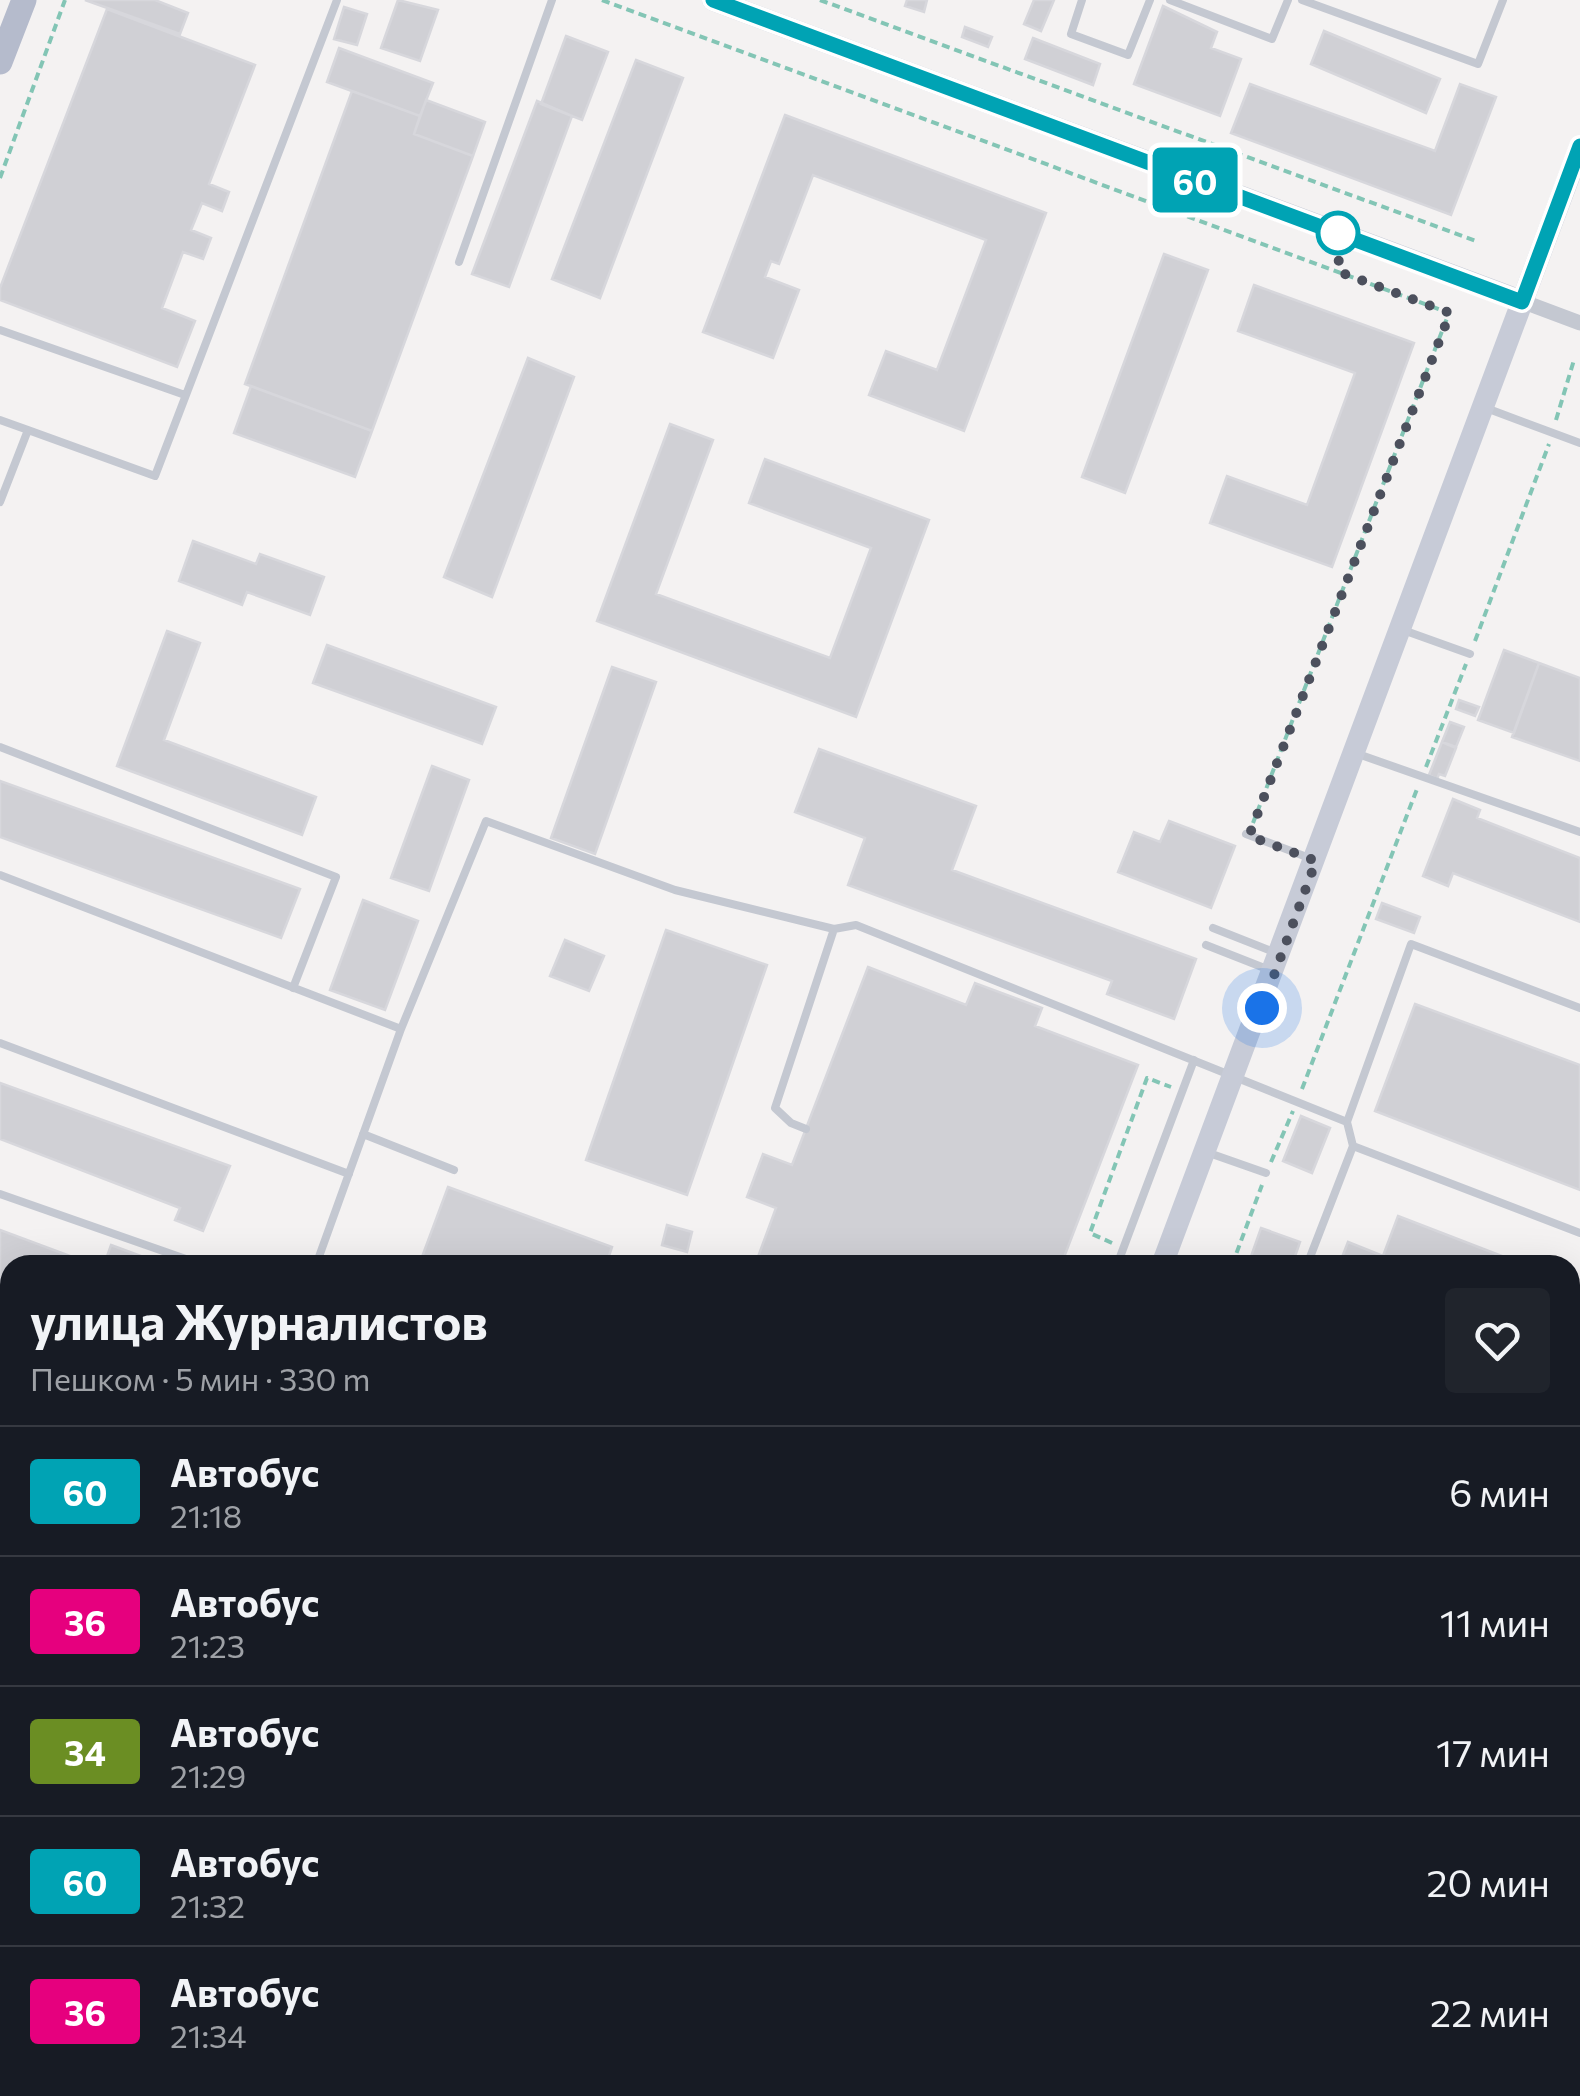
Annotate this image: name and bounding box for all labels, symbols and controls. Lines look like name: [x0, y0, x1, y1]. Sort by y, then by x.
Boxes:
line badge: 60: [1150, 148, 1240, 212]
text: 60: [1173, 159, 1217, 202]
unlabelled marker: [1317, 212, 1359, 254]
your location: [1237, 983, 1287, 1033]
button: heart: [1445, 1288, 1550, 1393]
text: улица Журналистов: [30, 1291, 488, 1350]
text: Пешком · 5 мин · 330 m: [30, 1358, 370, 1398]
text: Автобус: [170, 1448, 320, 1495]
text: 6 мин: [1449, 1468, 1550, 1515]
text: 60: [63, 1470, 107, 1513]
text: 21:18: [170, 1495, 242, 1535]
text: Автобус: [170, 1578, 320, 1625]
text: 11 мин: [1440, 1598, 1550, 1645]
text: 36: [64, 1600, 106, 1643]
text: 21:23: [170, 1625, 245, 1665]
text: Автобус: [170, 1708, 320, 1755]
text: 17 мин: [1436, 1728, 1550, 1775]
text: 34: [64, 1730, 106, 1773]
text: 21:29: [170, 1755, 246, 1795]
text: Автобус: [170, 1838, 320, 1885]
text: 20 мин: [1426, 1858, 1550, 1905]
text: 60: [63, 1860, 107, 1903]
text: 21:32: [170, 1885, 245, 1925]
text: Автобус: [170, 1968, 320, 2015]
text: 22 мин: [1430, 1988, 1550, 2035]
text: 36: [64, 1990, 106, 2033]
text: 21:34: [170, 2015, 246, 2055]

